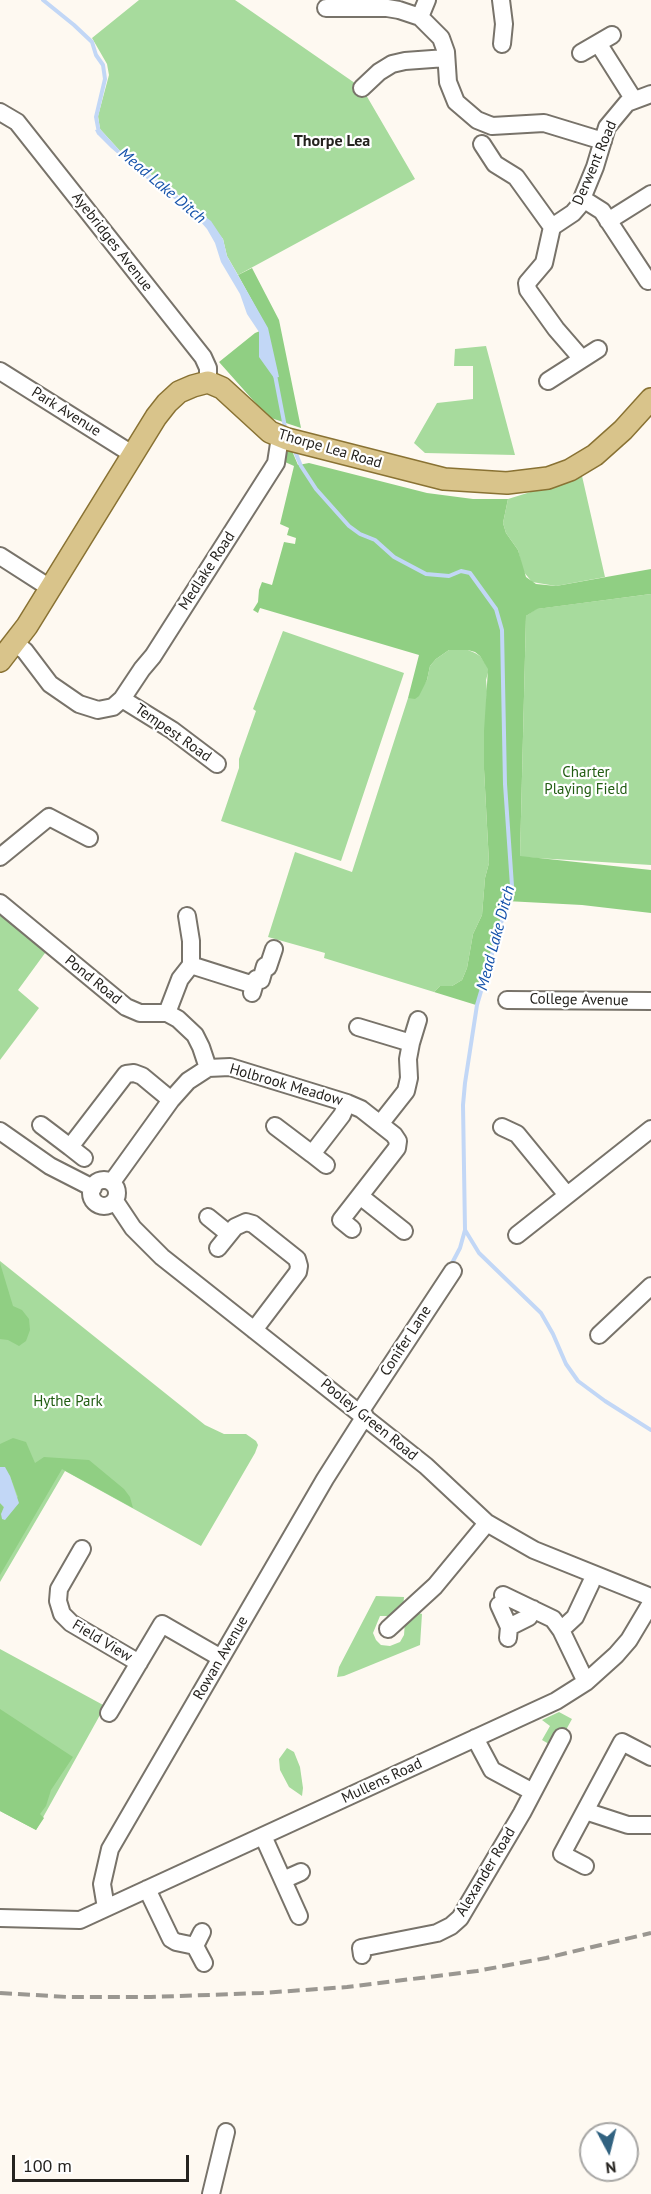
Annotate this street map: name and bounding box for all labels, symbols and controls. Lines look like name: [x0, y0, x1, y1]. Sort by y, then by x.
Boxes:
street label: Derwent Road: [569, 118, 621, 208]
district label: Thorpe Lea: [294, 131, 370, 151]
water label: Mead Lake Ditch: [115, 144, 209, 228]
street label: Ayebridges Avenue: [68, 189, 156, 295]
street label: Park Avenue: [28, 384, 104, 440]
street label: Thorpe Lea Road: [276, 426, 384, 472]
street label: Medlake Road: [175, 528, 239, 614]
street label: Tempest Road: [131, 700, 215, 766]
park label: Charter Playing Field: [544, 764, 628, 799]
water label: Mead Lake Ditch: [473, 884, 519, 992]
street label: Pond Road: [61, 952, 125, 1008]
street label: College Avenue: [529, 990, 629, 1010]
street label: Holbrook Meadow: [227, 1060, 345, 1110]
street label: Conifer Lane: [377, 1302, 435, 1380]
street label: Pooley Green Road: [317, 1375, 421, 1465]
park label: Hythe Park: [33, 1393, 103, 1411]
street label: Rowan Avenue: [190, 1613, 252, 1703]
street label: Field View: [69, 1616, 135, 1666]
street label: Mullens Road: [339, 1755, 425, 1807]
street label: Alexander Road: [452, 1824, 520, 1920]
north arrow: [579, 2122, 639, 2182]
scale bar: [15, 2143, 192, 2181]
text: 100 m: [23, 2154, 72, 2177]
text: N: [605, 2157, 617, 2178]

